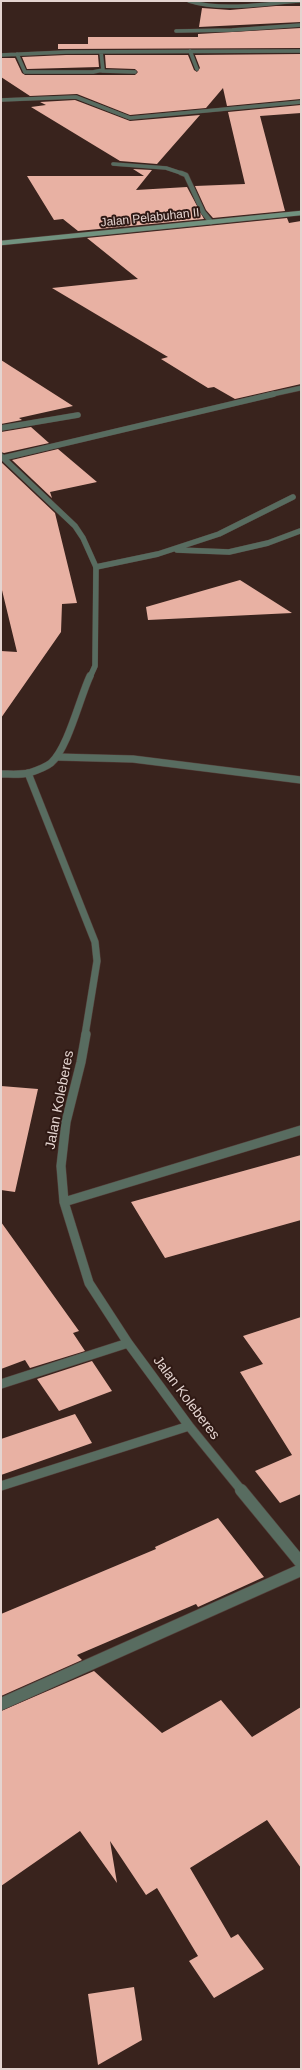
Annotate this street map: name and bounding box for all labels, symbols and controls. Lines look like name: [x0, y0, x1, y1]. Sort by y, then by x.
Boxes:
street label: Jalan Pelabuhan II: [100, 206, 200, 230]
street label: Jalan Koleberes: [42, 1049, 78, 1151]
street label: Jalan Koleberes: [149, 1353, 223, 1443]

